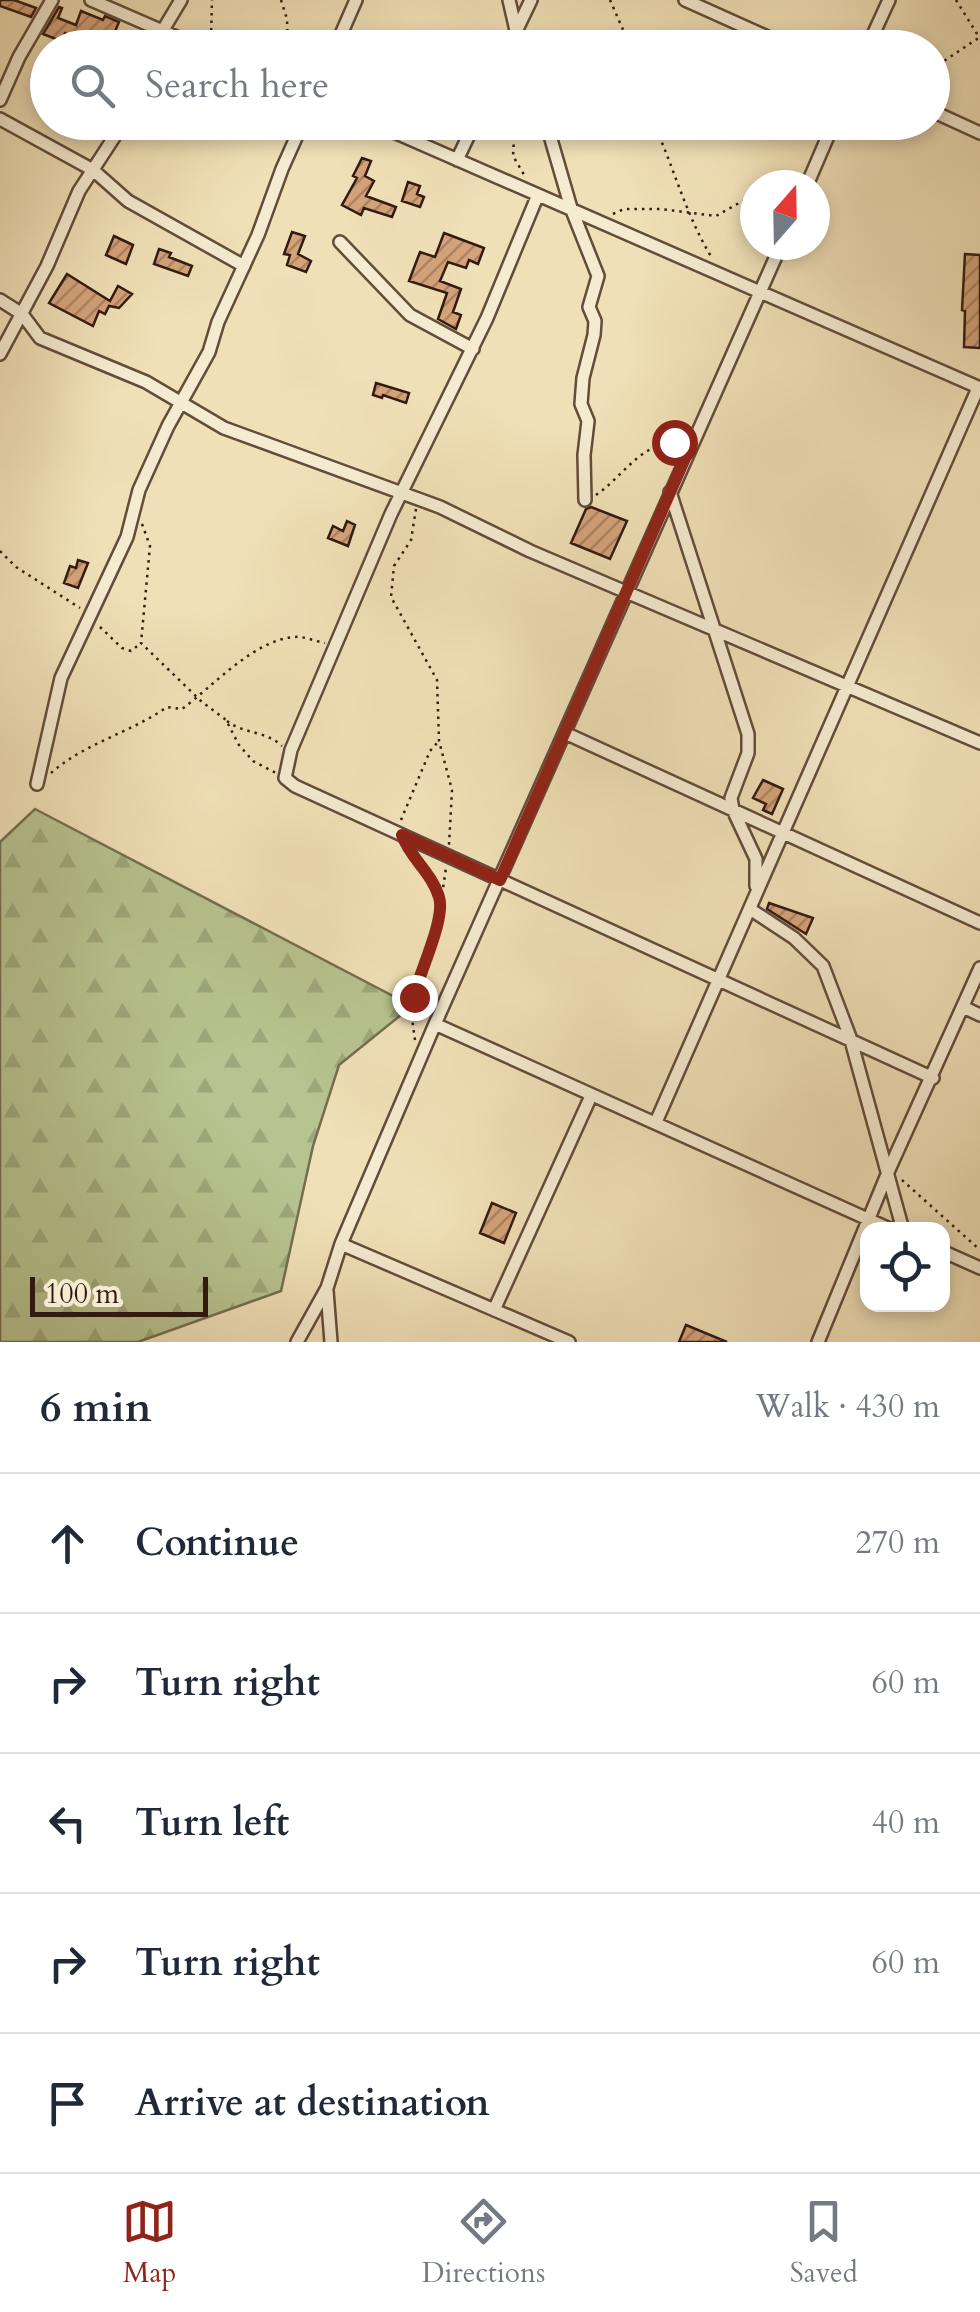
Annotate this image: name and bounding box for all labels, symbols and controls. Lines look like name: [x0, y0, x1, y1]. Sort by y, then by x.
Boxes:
search box: [30, 30, 950, 140]
icon: search: [65, 58, 120, 113]
text: Search here: [145, 59, 329, 111]
north arrow: [740, 170, 830, 260]
route start: [652, 420, 698, 466]
route end: [392, 975, 438, 1021]
map controls: [860, 1222, 950, 1312]
button: locate: [860, 1222, 950, 1312]
scale bar: [30, 1272, 208, 1316]
text: 100 m: [45, 1275, 119, 1313]
text: 6 min: [40, 1379, 152, 1436]
text: Walk · 430 m: [755, 1385, 940, 1429]
icon: ahead: [40, 1516, 95, 1571]
text: Continue: [135, 1517, 299, 1569]
text: 270 m: [855, 1521, 940, 1565]
icon: right: [40, 1656, 95, 1711]
text: Turn right: [135, 1657, 320, 1709]
text: 60 m: [872, 1661, 940, 1705]
icon: left: [40, 1796, 95, 1851]
text: Turn left: [135, 1797, 289, 1849]
text: 40 m: [872, 1801, 940, 1845]
icon: right: [40, 1936, 95, 1991]
text: Turn right: [135, 1937, 320, 1989]
text: 60 m: [872, 1941, 940, 1985]
icon: arrive: [40, 2076, 95, 2131]
text: Arrive at destination: [135, 2077, 490, 2129]
tab: Map: [122, 2194, 177, 2292]
tab: Directions: [422, 2194, 545, 2292]
tab: Saved: [790, 2194, 858, 2292]

